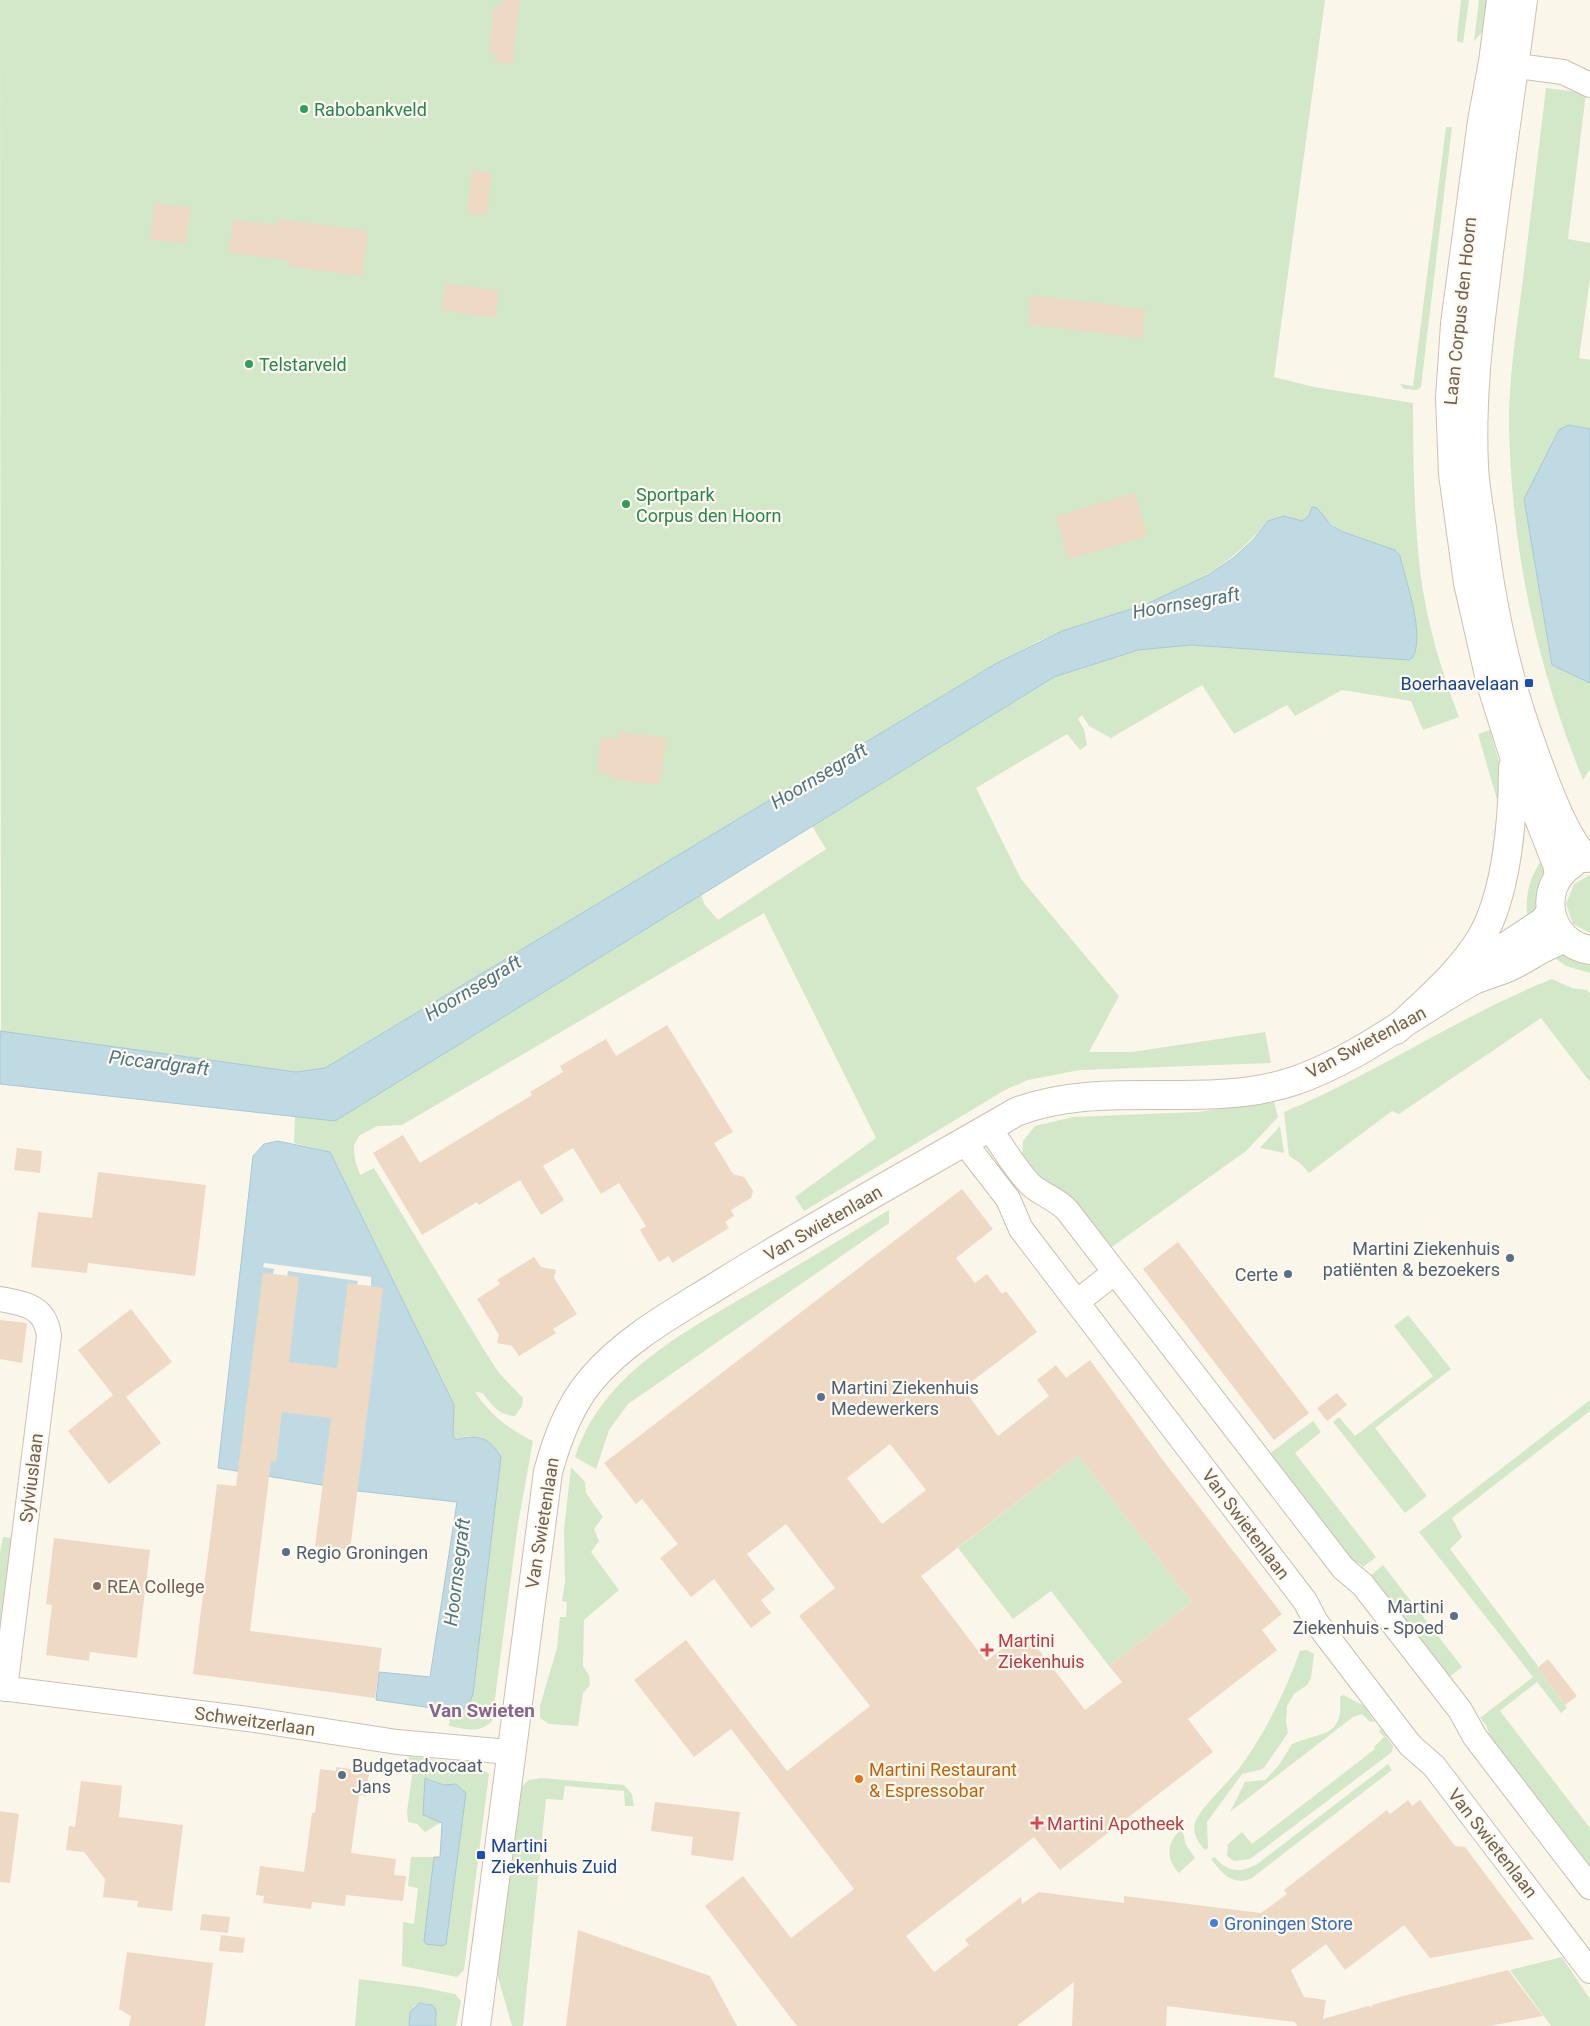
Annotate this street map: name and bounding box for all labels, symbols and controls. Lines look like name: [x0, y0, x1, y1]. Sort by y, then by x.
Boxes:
place label: Rabobankveld: [314, 99, 427, 120]
marker: Rabobankveld: [298, 103, 310, 115]
street label: Laan Corpus den Hoorn: [1440, 216, 1480, 406]
place label: Telstarveld: [259, 354, 347, 375]
marker: Telstarveld: [243, 358, 255, 370]
place label: Sportpark Corpus den Hoorn: [636, 484, 781, 526]
marker: Sportpark Corpus den Hoorn: [620, 498, 632, 510]
water label: Hoornsegraft: [1131, 582, 1242, 624]
place label: Boerhaavelaan: [1400, 673, 1519, 694]
marker: Boerhaavelaan: [1523, 677, 1535, 689]
water label: Hoornsegraft: [767, 738, 872, 814]
water label: Hoornsegraft: [421, 950, 526, 1026]
street label: Van Swietenlaan: [1302, 1002, 1430, 1082]
water label: Piccardgraft: [108, 1045, 211, 1081]
street label: Van Swietenlaan: [760, 1181, 886, 1265]
place label: Martini Ziekenhuis patiënten & bezoekers: [1323, 1238, 1500, 1280]
marker: Martini Ziekenhuis patiënten & bezoekers: [1504, 1252, 1516, 1264]
place label: Certe: [1235, 1264, 1278, 1285]
marker: Certe: [1282, 1268, 1294, 1280]
place label: Martini Ziekenhuis Medewerkers: [831, 1377, 979, 1419]
marker: Martini Ziekenhuis Medewerkers: [815, 1391, 827, 1403]
street label: Sylviuslaan: [15, 1432, 47, 1524]
street label: Van Swietenlaan: [521, 1456, 563, 1590]
street label: Van Swietenlaan: [1198, 1465, 1294, 1583]
water label: Hoornsegraft: [439, 1516, 475, 1627]
place label: Regio Groningen: [296, 1542, 428, 1563]
marker: Regio Groningen: [280, 1546, 292, 1558]
place label: REA College: [107, 1576, 204, 1597]
marker: REA College: [91, 1580, 103, 1592]
place label: Martini Ziekenhuis - Spoed: [1293, 1596, 1444, 1638]
marker: Martini Ziekenhuis - Spoed: [1448, 1610, 1460, 1622]
place label: Martini Ziekenhuis: [998, 1630, 1085, 1672]
marker: Martini Ziekenhuis: [980, 1643, 994, 1657]
district label: Van Swieten: [429, 1699, 535, 1722]
street label: Schweitzerlaan: [193, 1702, 317, 1740]
place label: Budgetadvocaat Jans: [352, 1755, 483, 1797]
place label: Martini Restaurant & Espressobar: [869, 1759, 1017, 1801]
marker: Budgetadvocaat Jans: [336, 1769, 348, 1781]
marker: Martini Restaurant & Espressobar: [853, 1773, 865, 1785]
street label: Van Swietenlaan: [1444, 1784, 1542, 1902]
place label: Martini Apotheek: [1047, 1813, 1185, 1834]
marker: Martini Apotheek: [1031, 1817, 1043, 1829]
place label: Martini Ziekenhuis Zuid: [491, 1835, 617, 1877]
marker: Martini Ziekenhuis Zuid: [475, 1849, 487, 1861]
place label: Groningen Store: [1224, 1913, 1353, 1934]
marker: Groningen Store: [1208, 1917, 1220, 1929]

